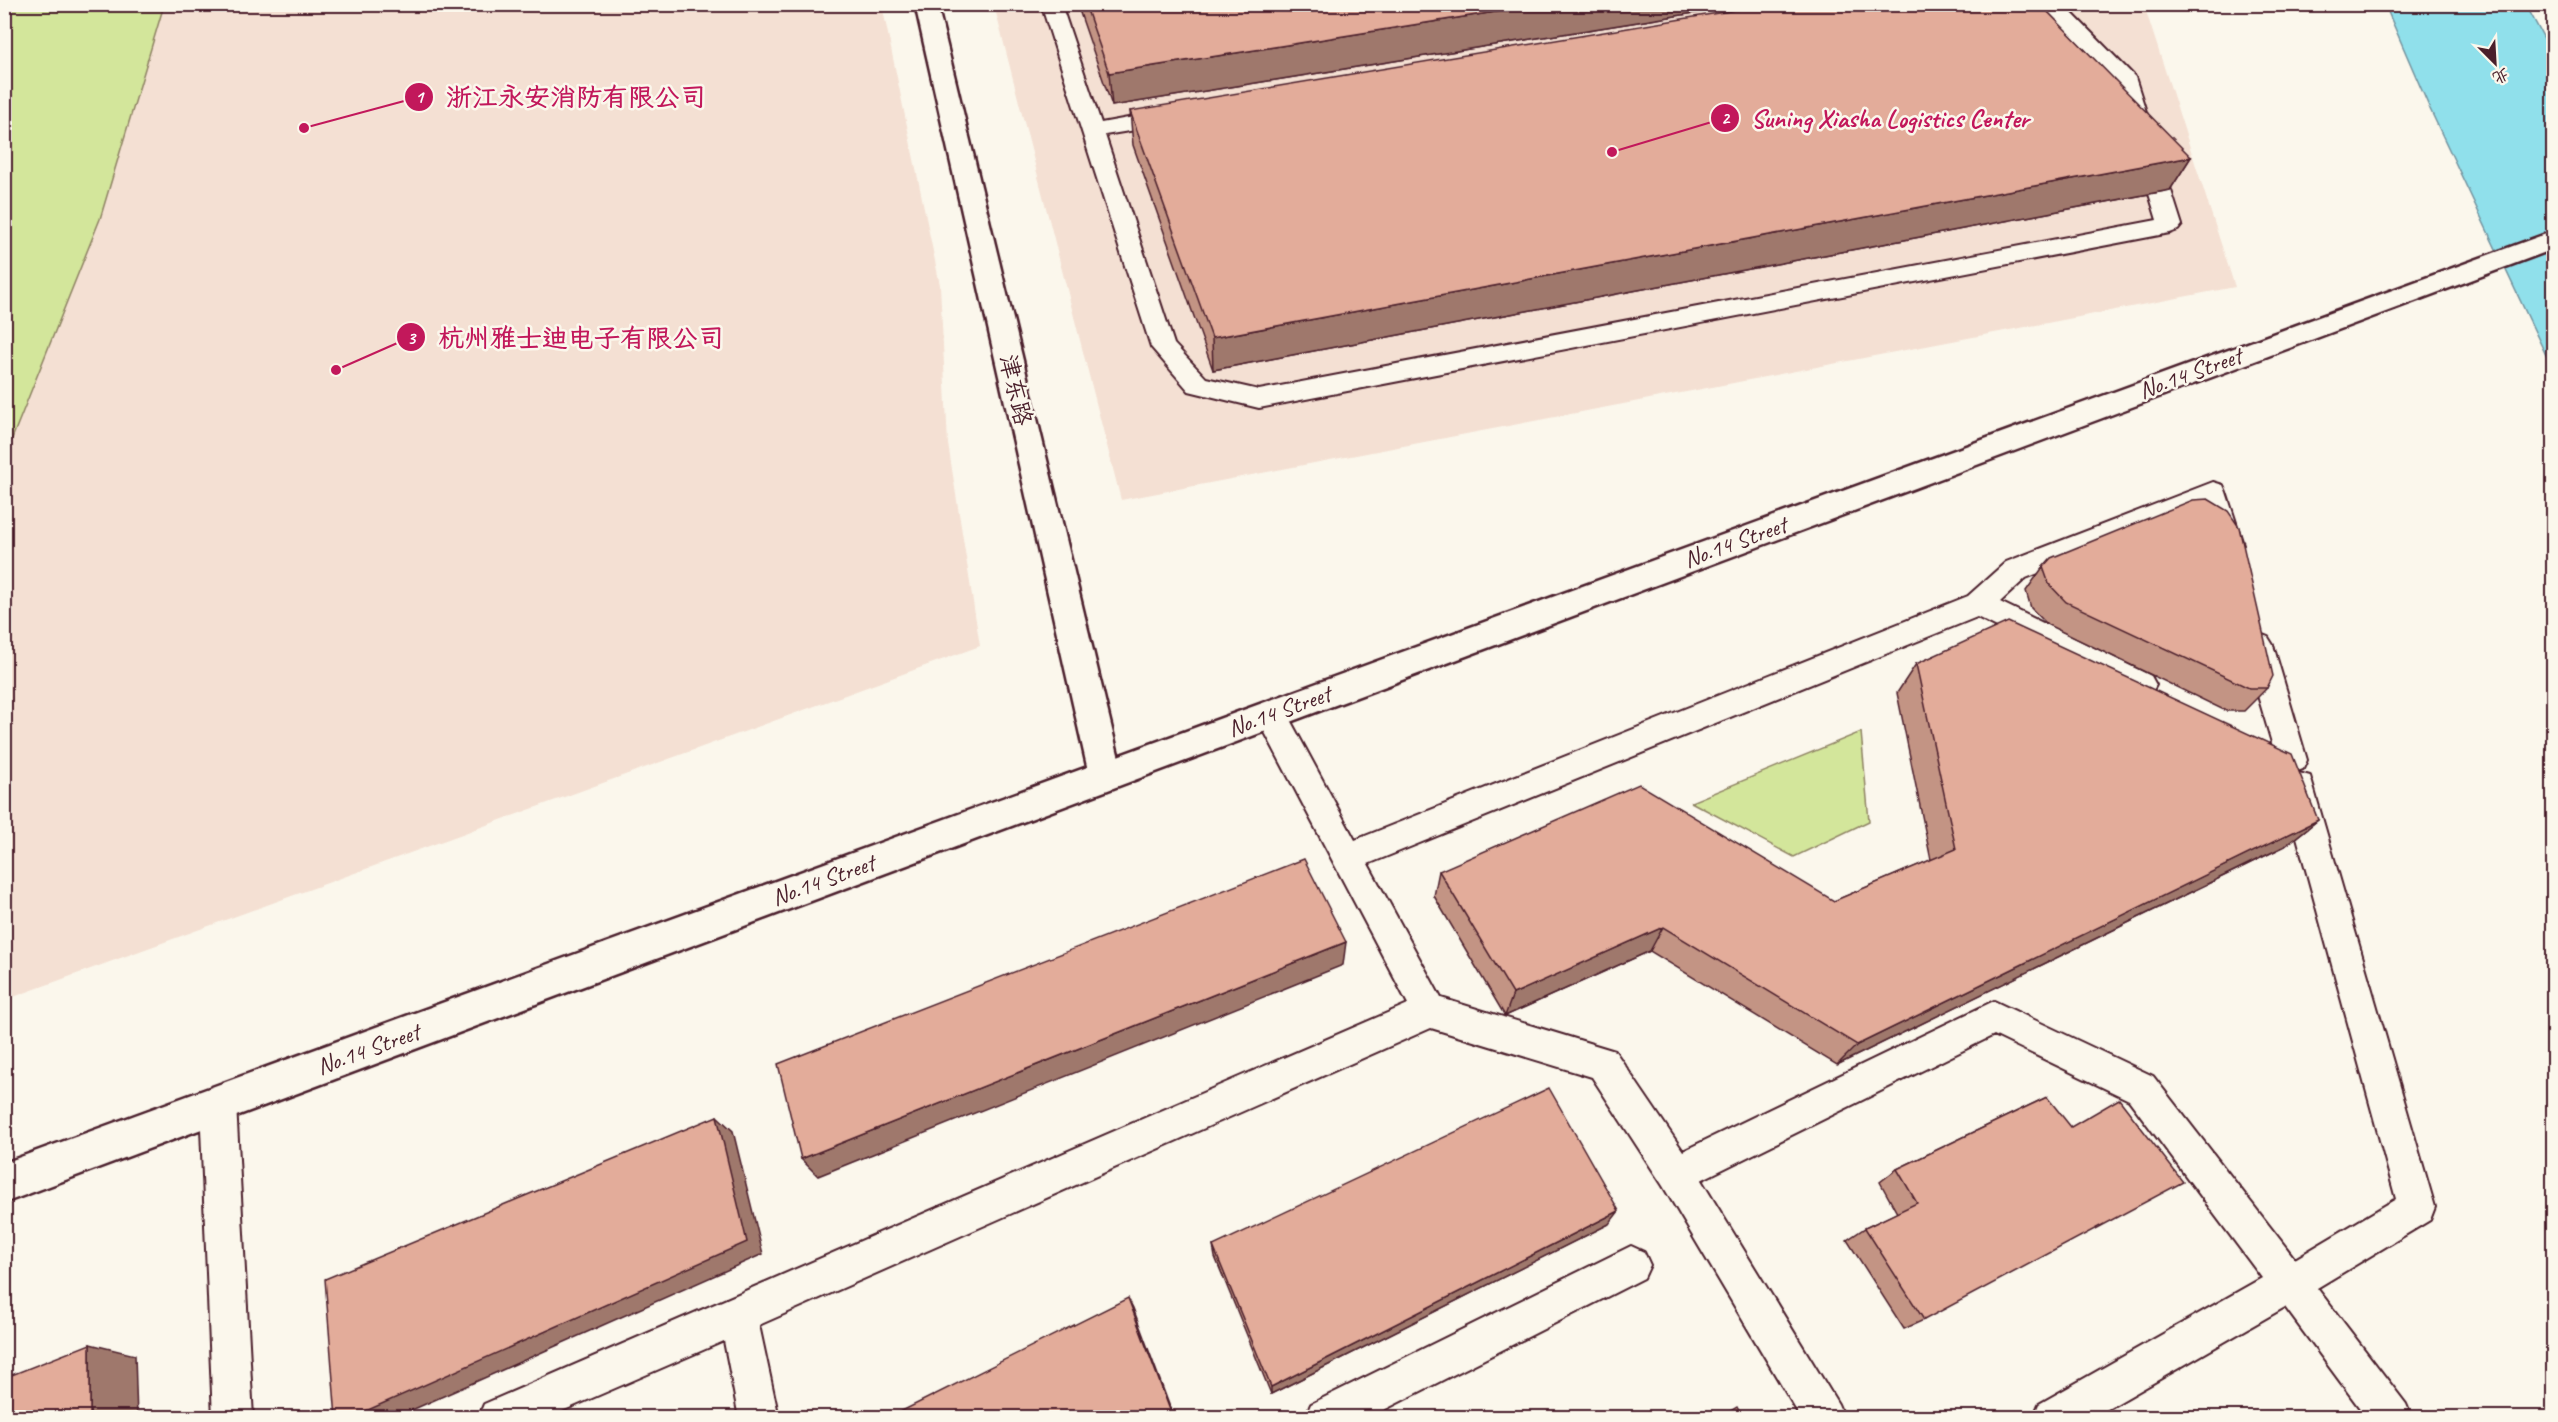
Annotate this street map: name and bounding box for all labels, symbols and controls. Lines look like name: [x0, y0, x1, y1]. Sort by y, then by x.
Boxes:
north arrow: [2465, 33, 2525, 93]
text: 北: [2489, 63, 2512, 88]
callout: 浙江永安消防有限公司: [404, 75, 718, 119]
text: 浙江永安消防有限公司: [446, 81, 706, 114]
text: 1: [415, 86, 425, 108]
callout: Suning Xiasha Logistics Center: [1710, 96, 2041, 140]
text: Suning Xiasha Logistics Center: [1751, 102, 2032, 135]
text: 2: [1721, 107, 1731, 129]
callout: 杭州雅士迪电子有限公司: [396, 315, 736, 359]
text: 杭州雅士迪电子有限公司: [438, 322, 724, 355]
text: 3: [407, 327, 417, 349]
street label: No.14 Street: [2134, 340, 2248, 405]
street label: 津东路: [993, 352, 1039, 428]
street label: No.14 Street: [1679, 509, 1793, 574]
street label: No.14 Street: [1223, 678, 1337, 743]
street label: No.14 Street: [767, 847, 881, 912]
street label: No.14 Street: [312, 1016, 426, 1081]

